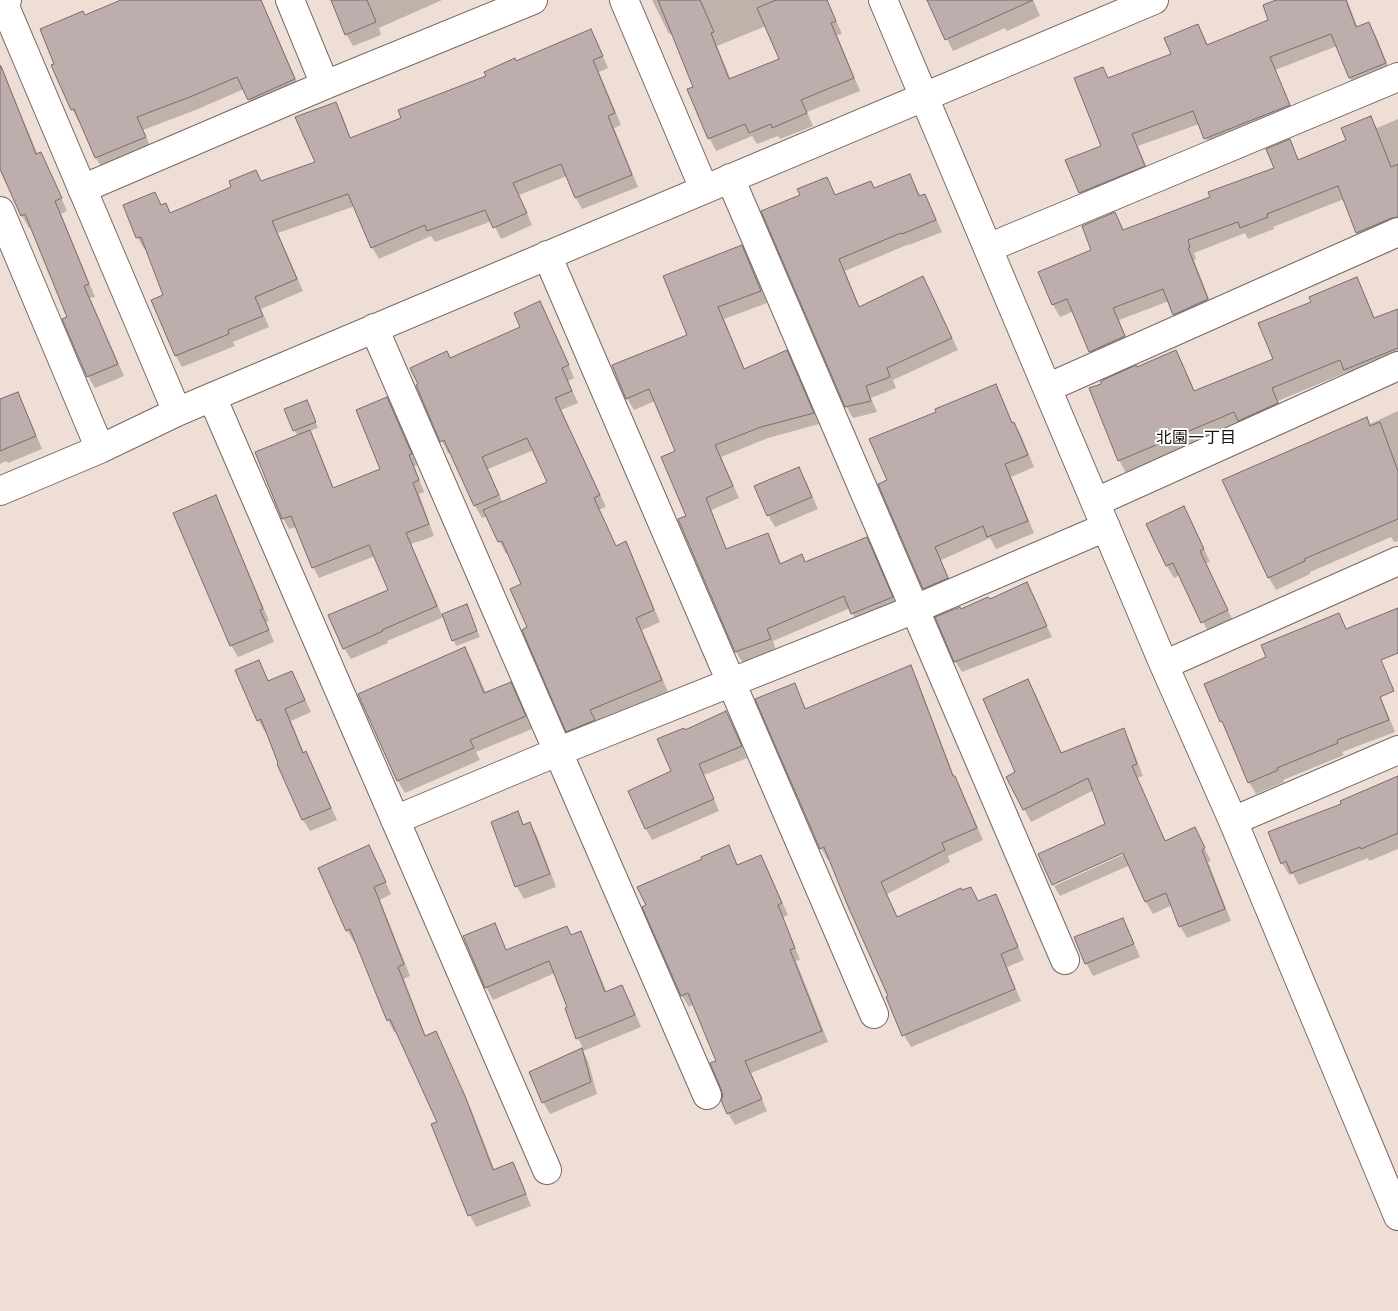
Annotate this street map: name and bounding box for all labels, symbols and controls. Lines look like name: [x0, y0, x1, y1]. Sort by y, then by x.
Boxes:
district label: 北園一丁目: [1156, 429, 1236, 449]

